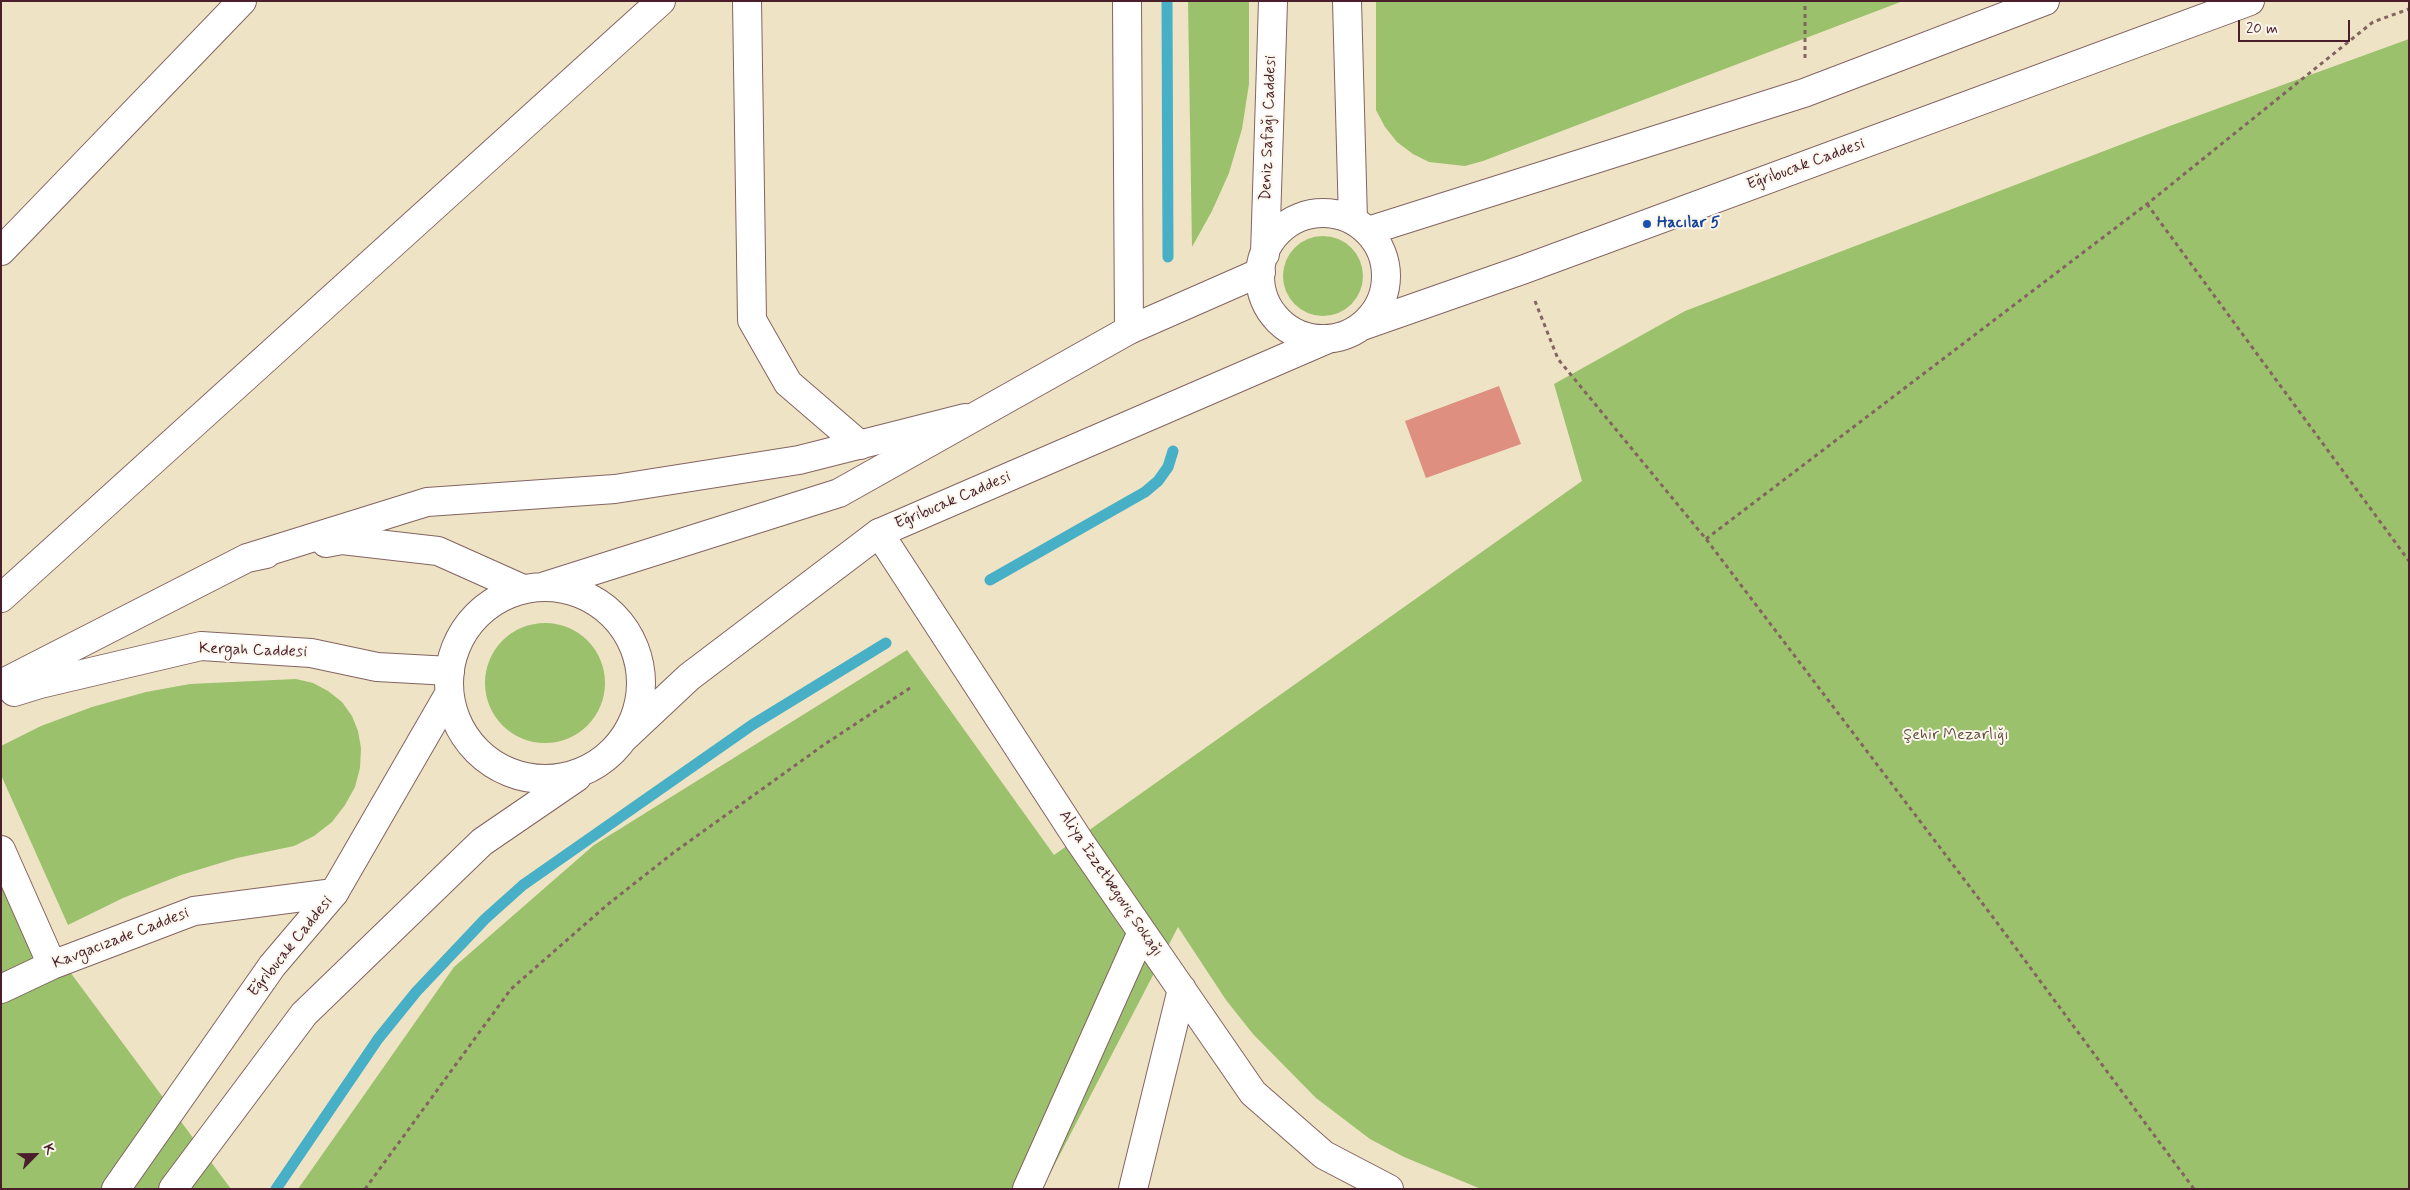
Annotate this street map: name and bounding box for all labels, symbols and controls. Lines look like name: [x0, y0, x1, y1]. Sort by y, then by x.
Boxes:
scale bar: [2240, 10, 2352, 42]
text: 20 m: [2246, 19, 2278, 39]
street label: Deniz Safağı Caddesi: [1257, 55, 1281, 201]
street label: Eğribucak Caddesi: [1745, 135, 1867, 195]
place label: Hacılar 5: [1657, 214, 1720, 234]
marker: Hacılar 5: [1641, 218, 1653, 230]
street label: Eğribucak Caddesi: [892, 468, 1014, 534]
street label: Kergah Caddesi: [199, 640, 307, 662]
park label: Şehir Mezarlığı: [1903, 726, 2009, 746]
street label: Aliya İzzetbegoviç Sokağı: [1054, 807, 1166, 961]
street label: Eğribucak Caddesi: [245, 893, 337, 1001]
street label: Kavgacızade Caddesi: [50, 904, 192, 974]
north arrow: [10, 1130, 60, 1180]
text: K: [39, 1141, 59, 1157]

